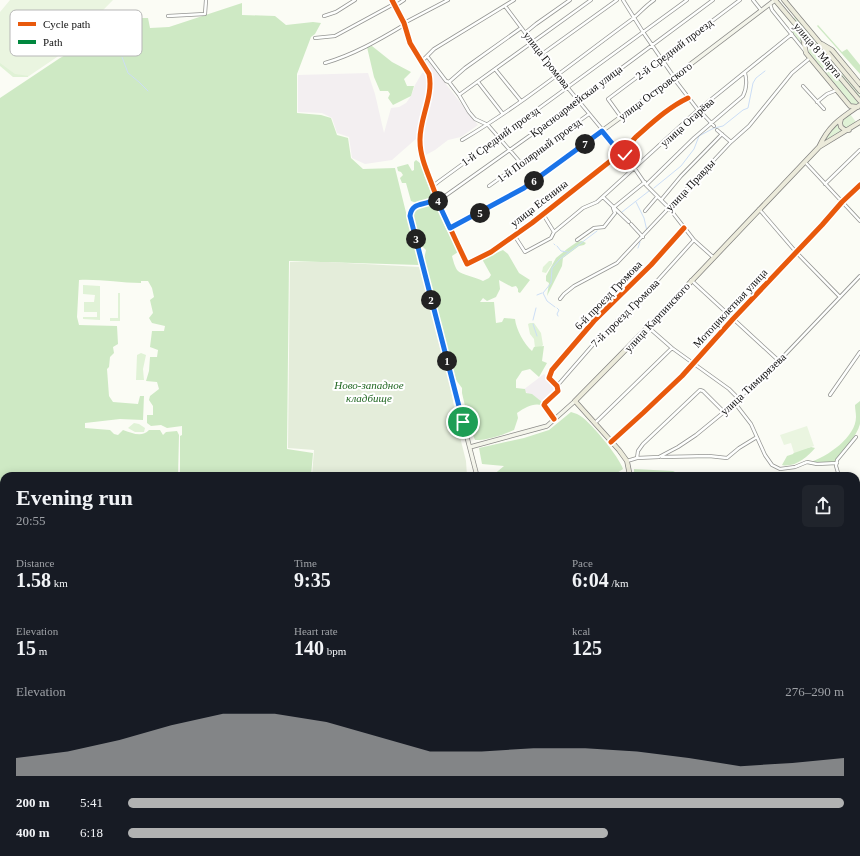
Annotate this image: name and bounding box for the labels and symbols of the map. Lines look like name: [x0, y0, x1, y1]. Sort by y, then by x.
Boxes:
legend: [10, 10, 142, 56]
street label: 2-й Средний проезд: [633, 16, 715, 82]
text: Cycle path: [43, 18, 91, 30]
street label: улица 8 Марта: [792, 20, 845, 80]
street label: улица Громова: [521, 29, 573, 91]
text: Path: [43, 36, 63, 48]
street label: улица Островского: [616, 59, 694, 122]
street label: Красноармейская улица: [528, 62, 624, 139]
street label: улица Огарёва: [658, 95, 716, 149]
street label: 1-й Средний проезд: [459, 104, 542, 168]
street label: 1-й Полярный проезд: [495, 115, 584, 184]
pin: 7: [575, 134, 595, 154]
pin: [608, 138, 642, 172]
street label: улица Правды: [663, 156, 717, 213]
pin: 6: [524, 171, 544, 191]
street label: улица Есенина: [508, 177, 570, 229]
pin: 4: [428, 191, 448, 211]
pin: 5: [470, 203, 490, 223]
pin: 3: [406, 229, 426, 249]
street label: 6-й проезд Громова: [572, 258, 644, 332]
street label: Мотоциклетная улица: [690, 266, 770, 350]
street label: 7-й проезд Громова: [589, 276, 662, 349]
street label: улица Карпинского: [622, 280, 692, 354]
pin: 2: [421, 290, 441, 310]
pin: 1: [437, 351, 457, 371]
street label: улица Тимирязева: [718, 351, 788, 417]
park label: Ново-западное кладбище: [333, 379, 404, 404]
pin: [446, 405, 480, 439]

